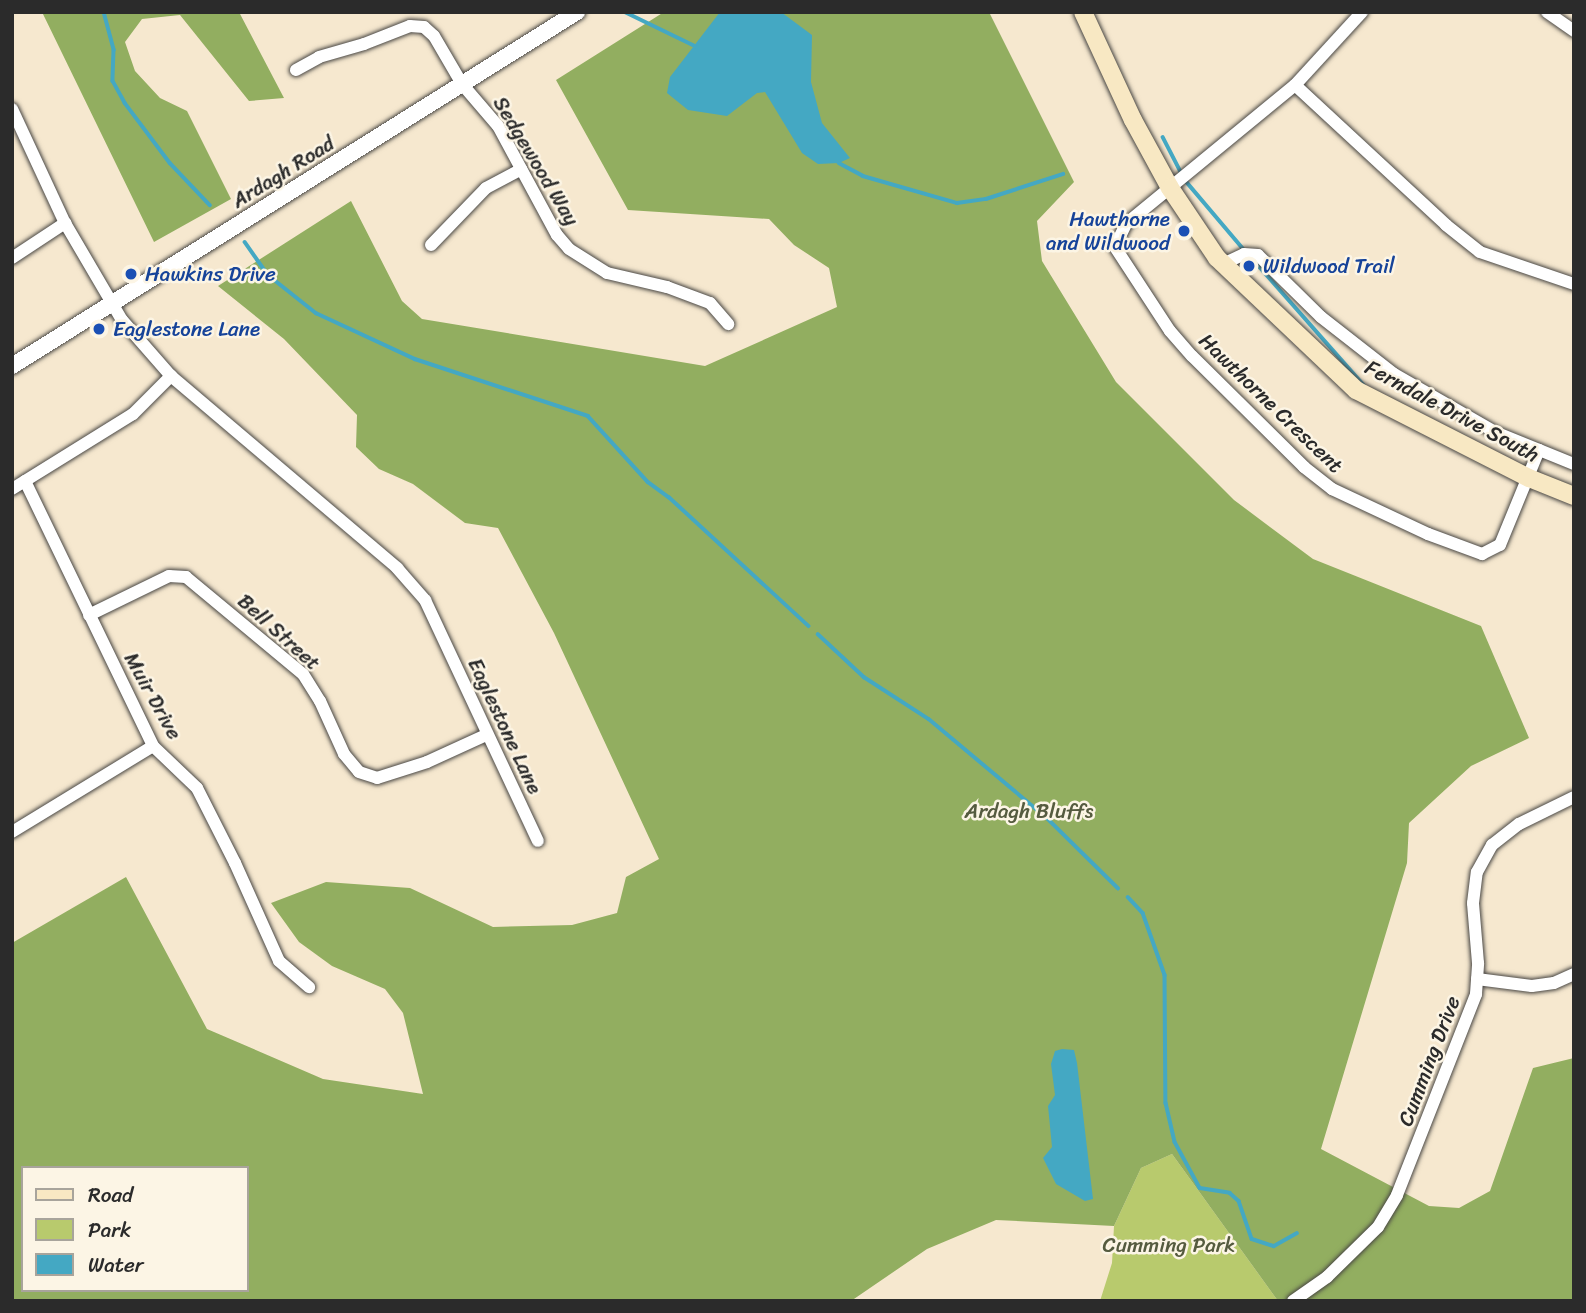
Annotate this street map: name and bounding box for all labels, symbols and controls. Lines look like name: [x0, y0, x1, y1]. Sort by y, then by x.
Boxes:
street label: Sedgewood Way: [488, 92, 584, 230]
street label: Ardagh Road: [227, 131, 339, 213]
place label: Hawthorne and Wildwood: [1046, 206, 1170, 256]
marker: Hawthorne and Wildwood: [1176, 223, 1192, 239]
place label: Wildwood Trail: [1263, 253, 1395, 279]
marker: Wildwood Trail: [1241, 258, 1257, 274]
place label: Hawkins Drive: [145, 261, 276, 287]
marker: Hawkins Drive: [123, 266, 139, 282]
place label: Eaglestone Lane: [113, 316, 261, 342]
marker: Eaglestone Lane: [91, 321, 107, 337]
street label: Hawthorne Crescent: [1194, 328, 1348, 478]
street label: Ferndale Drive South: [1361, 354, 1543, 468]
street label: Bell Street: [232, 588, 326, 676]
street label: Muir Drive: [119, 648, 187, 744]
street label: Eaglestone Lane: [462, 654, 548, 798]
park label: Ardagh Bluffs: [964, 798, 1094, 824]
street label: Cumming Drive: [1393, 992, 1465, 1130]
legend: [21, 1166, 248, 1292]
text: Road: [88, 1176, 133, 1214]
text: Park: [88, 1211, 131, 1249]
park label: Cumming Park: [1103, 1232, 1235, 1258]
text: Water: [88, 1246, 143, 1284]

